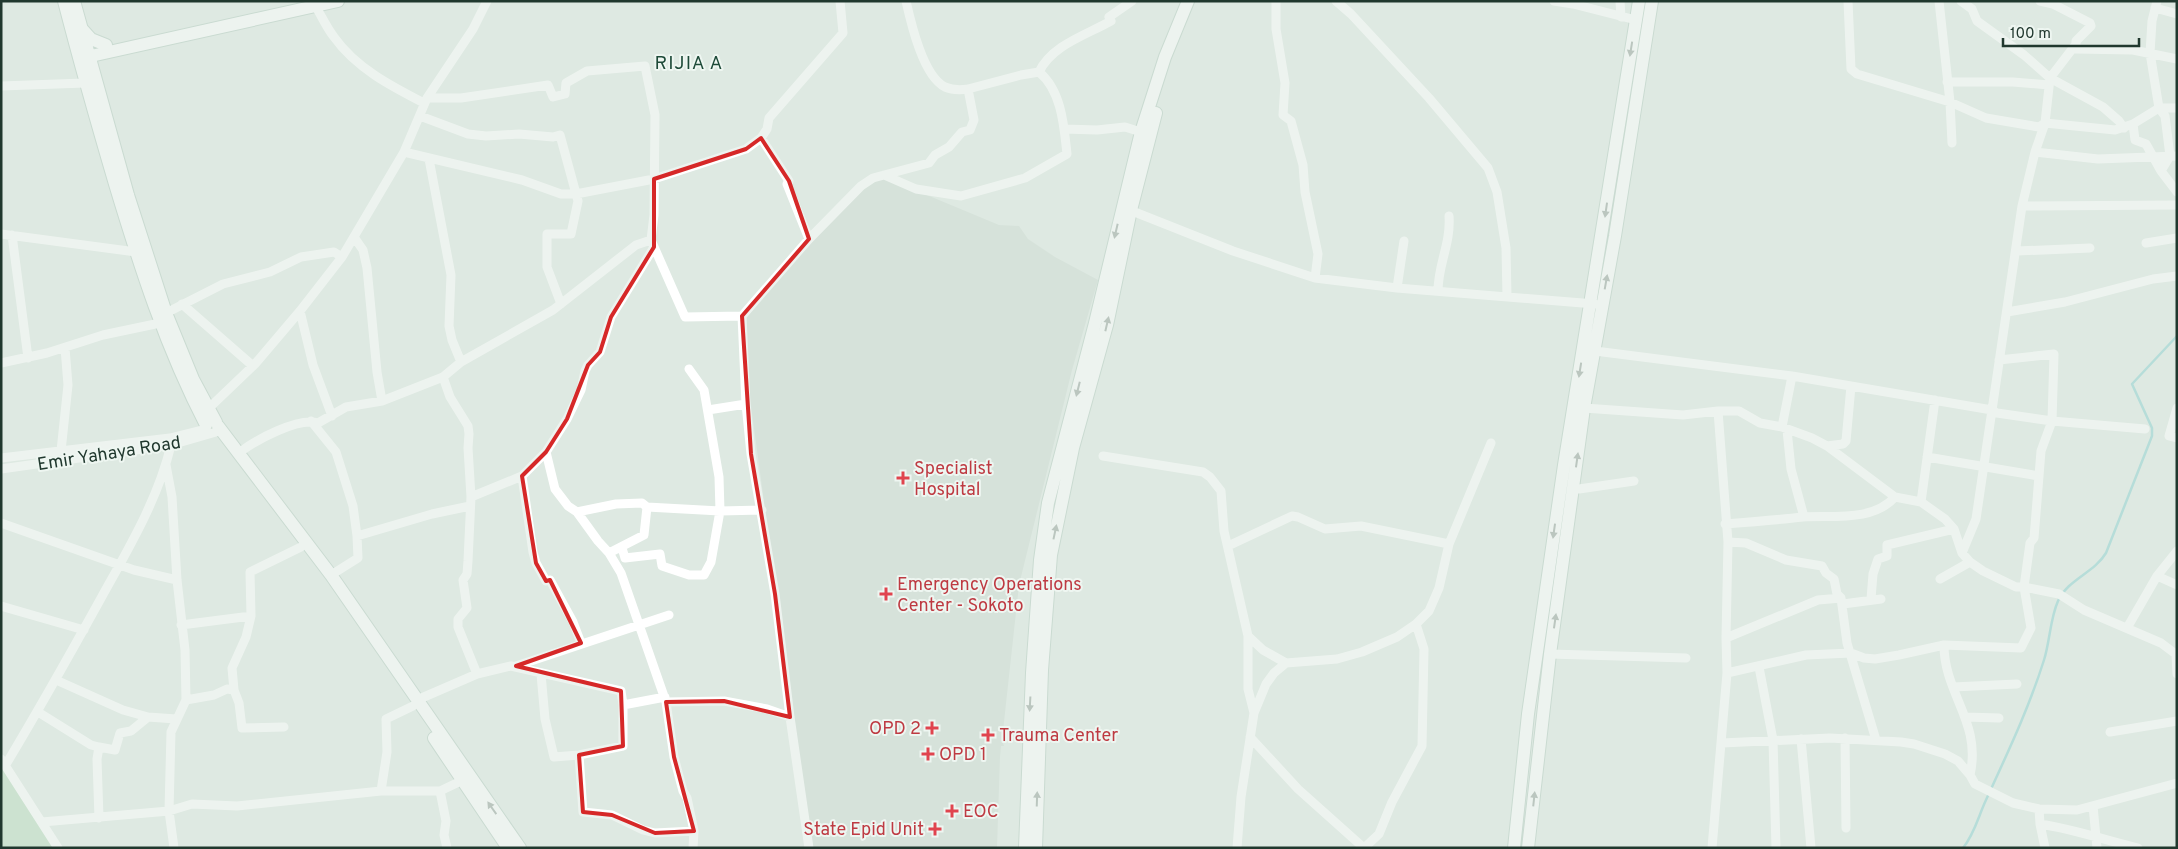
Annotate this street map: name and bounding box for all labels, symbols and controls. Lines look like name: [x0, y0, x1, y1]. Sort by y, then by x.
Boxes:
scale bar: [2003, 15, 2139, 47]
text: 100 m: [2010, 25, 2051, 44]
one-way arrow: [1626, 42, 1634, 58]
district label: RIJIA A: [655, 52, 723, 76]
one-way arrow: [1602, 202, 1610, 218]
one-way arrow: [1112, 223, 1120, 238]
one-way arrow: [1603, 274, 1611, 290]
one-way arrow: [1103, 316, 1111, 331]
one-way arrow: [1575, 363, 1583, 379]
one-way arrow: [1074, 381, 1082, 396]
street label: Emir Yahaya Road: [36, 432, 183, 477]
one-way arrow: [1573, 451, 1581, 467]
place label: Specialist Hospital: [914, 458, 993, 502]
marker: Specialist Hospital: [896, 471, 910, 485]
one-way arrow: [1550, 523, 1558, 539]
one-way arrow: [1051, 525, 1059, 540]
place label: Emergency Operations Center - Sokoto: [897, 574, 1082, 618]
marker: Emergency Operations Center - Sokoto: [879, 587, 893, 601]
one-way arrow: [1551, 612, 1559, 628]
one-way arrow: [1026, 696, 1034, 712]
place label: OPD 2: [869, 718, 921, 741]
marker: OPD 2: [925, 721, 939, 735]
place label: Trauma Center: [999, 725, 1118, 748]
marker: Trauma Center: [981, 728, 995, 742]
place label: OPD 1: [939, 744, 987, 767]
marker: OPD 1: [921, 747, 935, 761]
one-way arrow: [1034, 791, 1042, 807]
one-way arrow: [1530, 791, 1538, 807]
one-way arrow: [487, 801, 497, 815]
place label: EOC: [963, 801, 998, 824]
marker: EOC: [945, 804, 959, 818]
place label: State Epid Unit: [803, 819, 924, 842]
marker: State Epid Unit: [928, 822, 942, 836]

